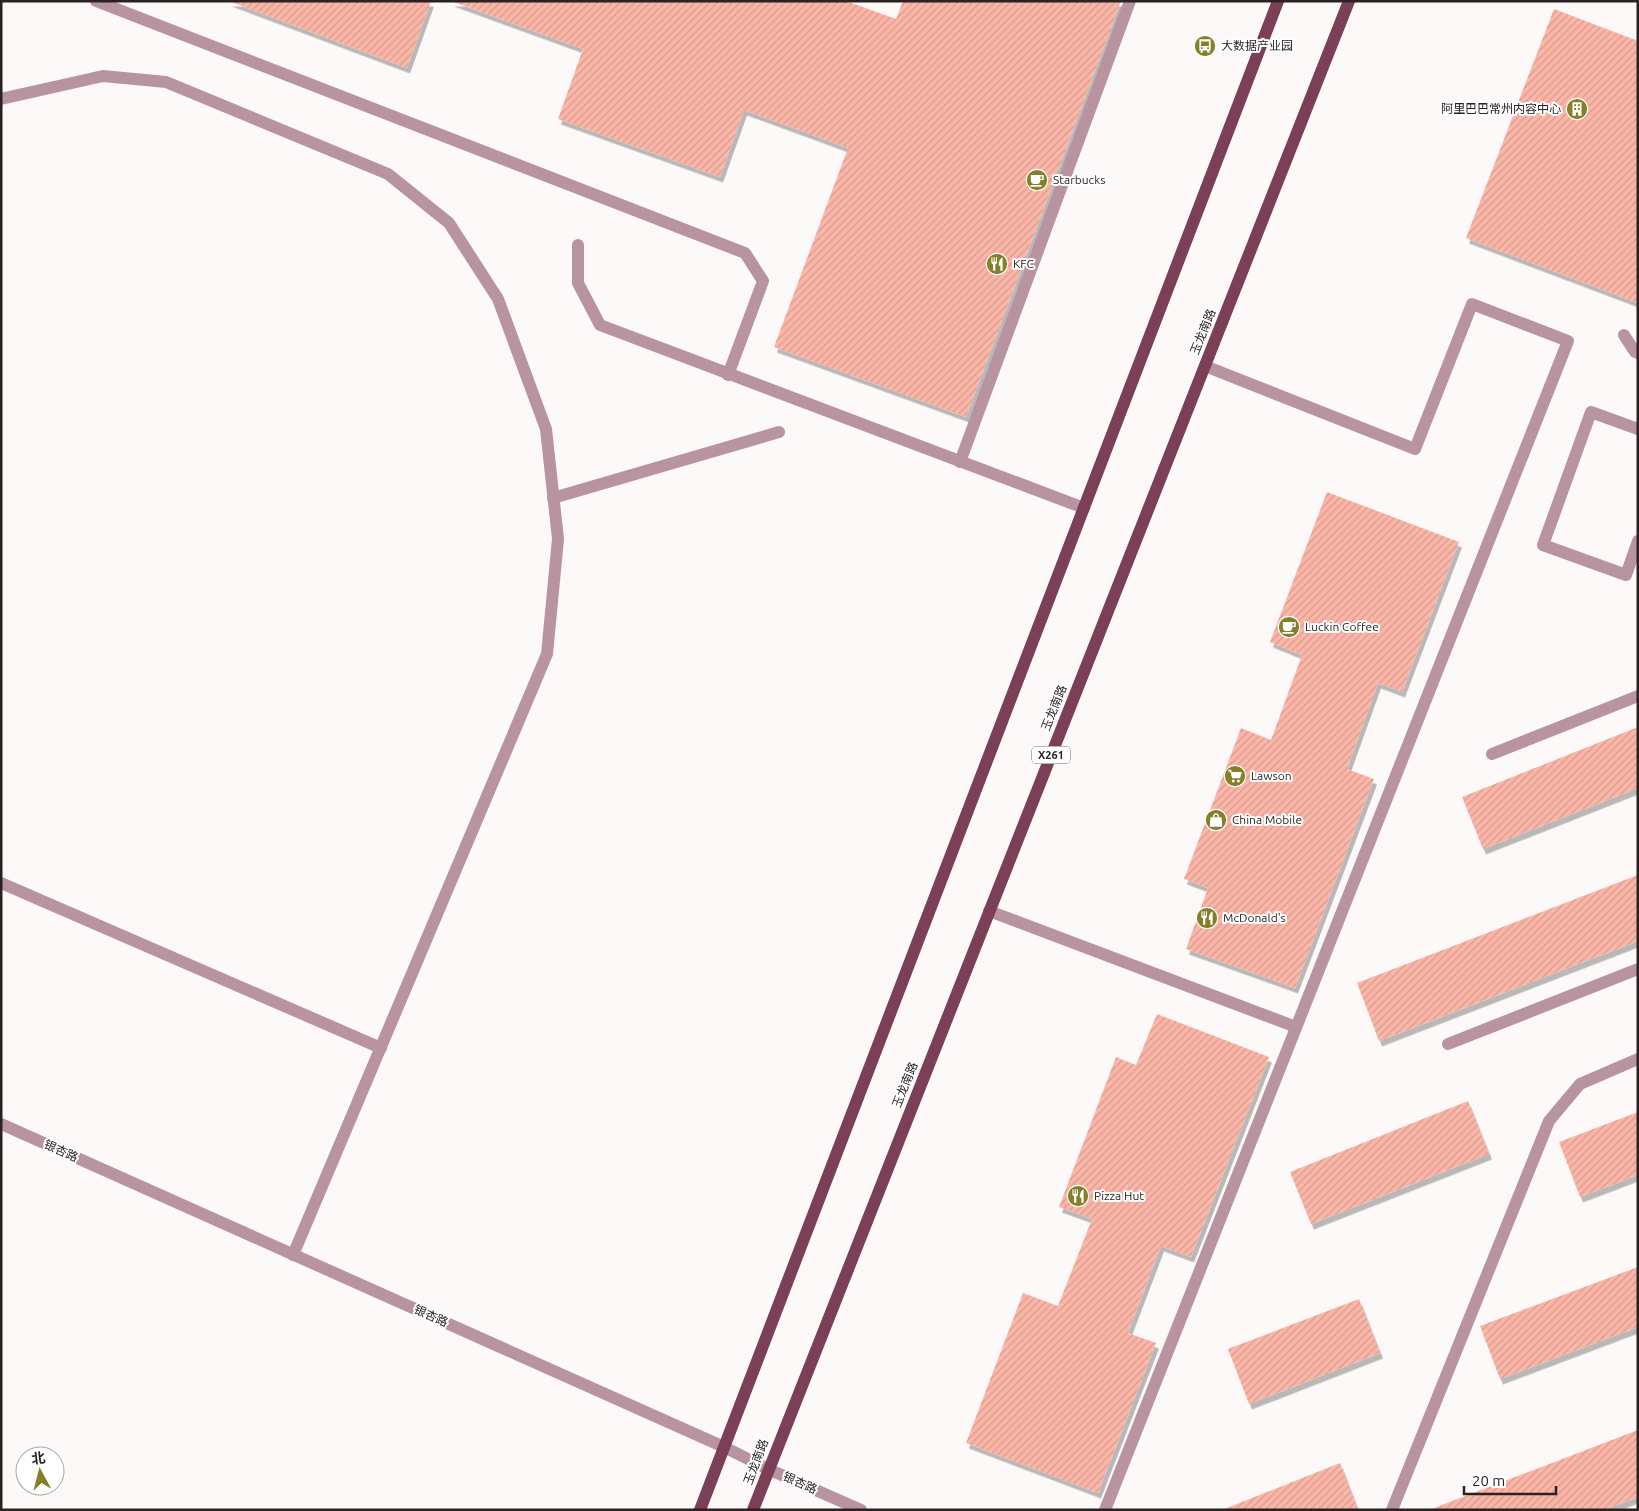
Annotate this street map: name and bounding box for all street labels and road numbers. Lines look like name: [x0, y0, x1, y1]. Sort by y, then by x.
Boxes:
street label: 玉龙南路: [1188, 307, 1218, 357]
street label: 玉龙南路: [1039, 683, 1069, 733]
road number: X261: [1032, 746, 1070, 764]
street label: 玉龙南路: [890, 1060, 920, 1110]
street label: 银杏路: [42, 1137, 80, 1164]
street label: 银杏路: [412, 1302, 450, 1329]
street label: 玉龙南路: [741, 1437, 770, 1487]
street label: 银杏路: [781, 1469, 819, 1496]

